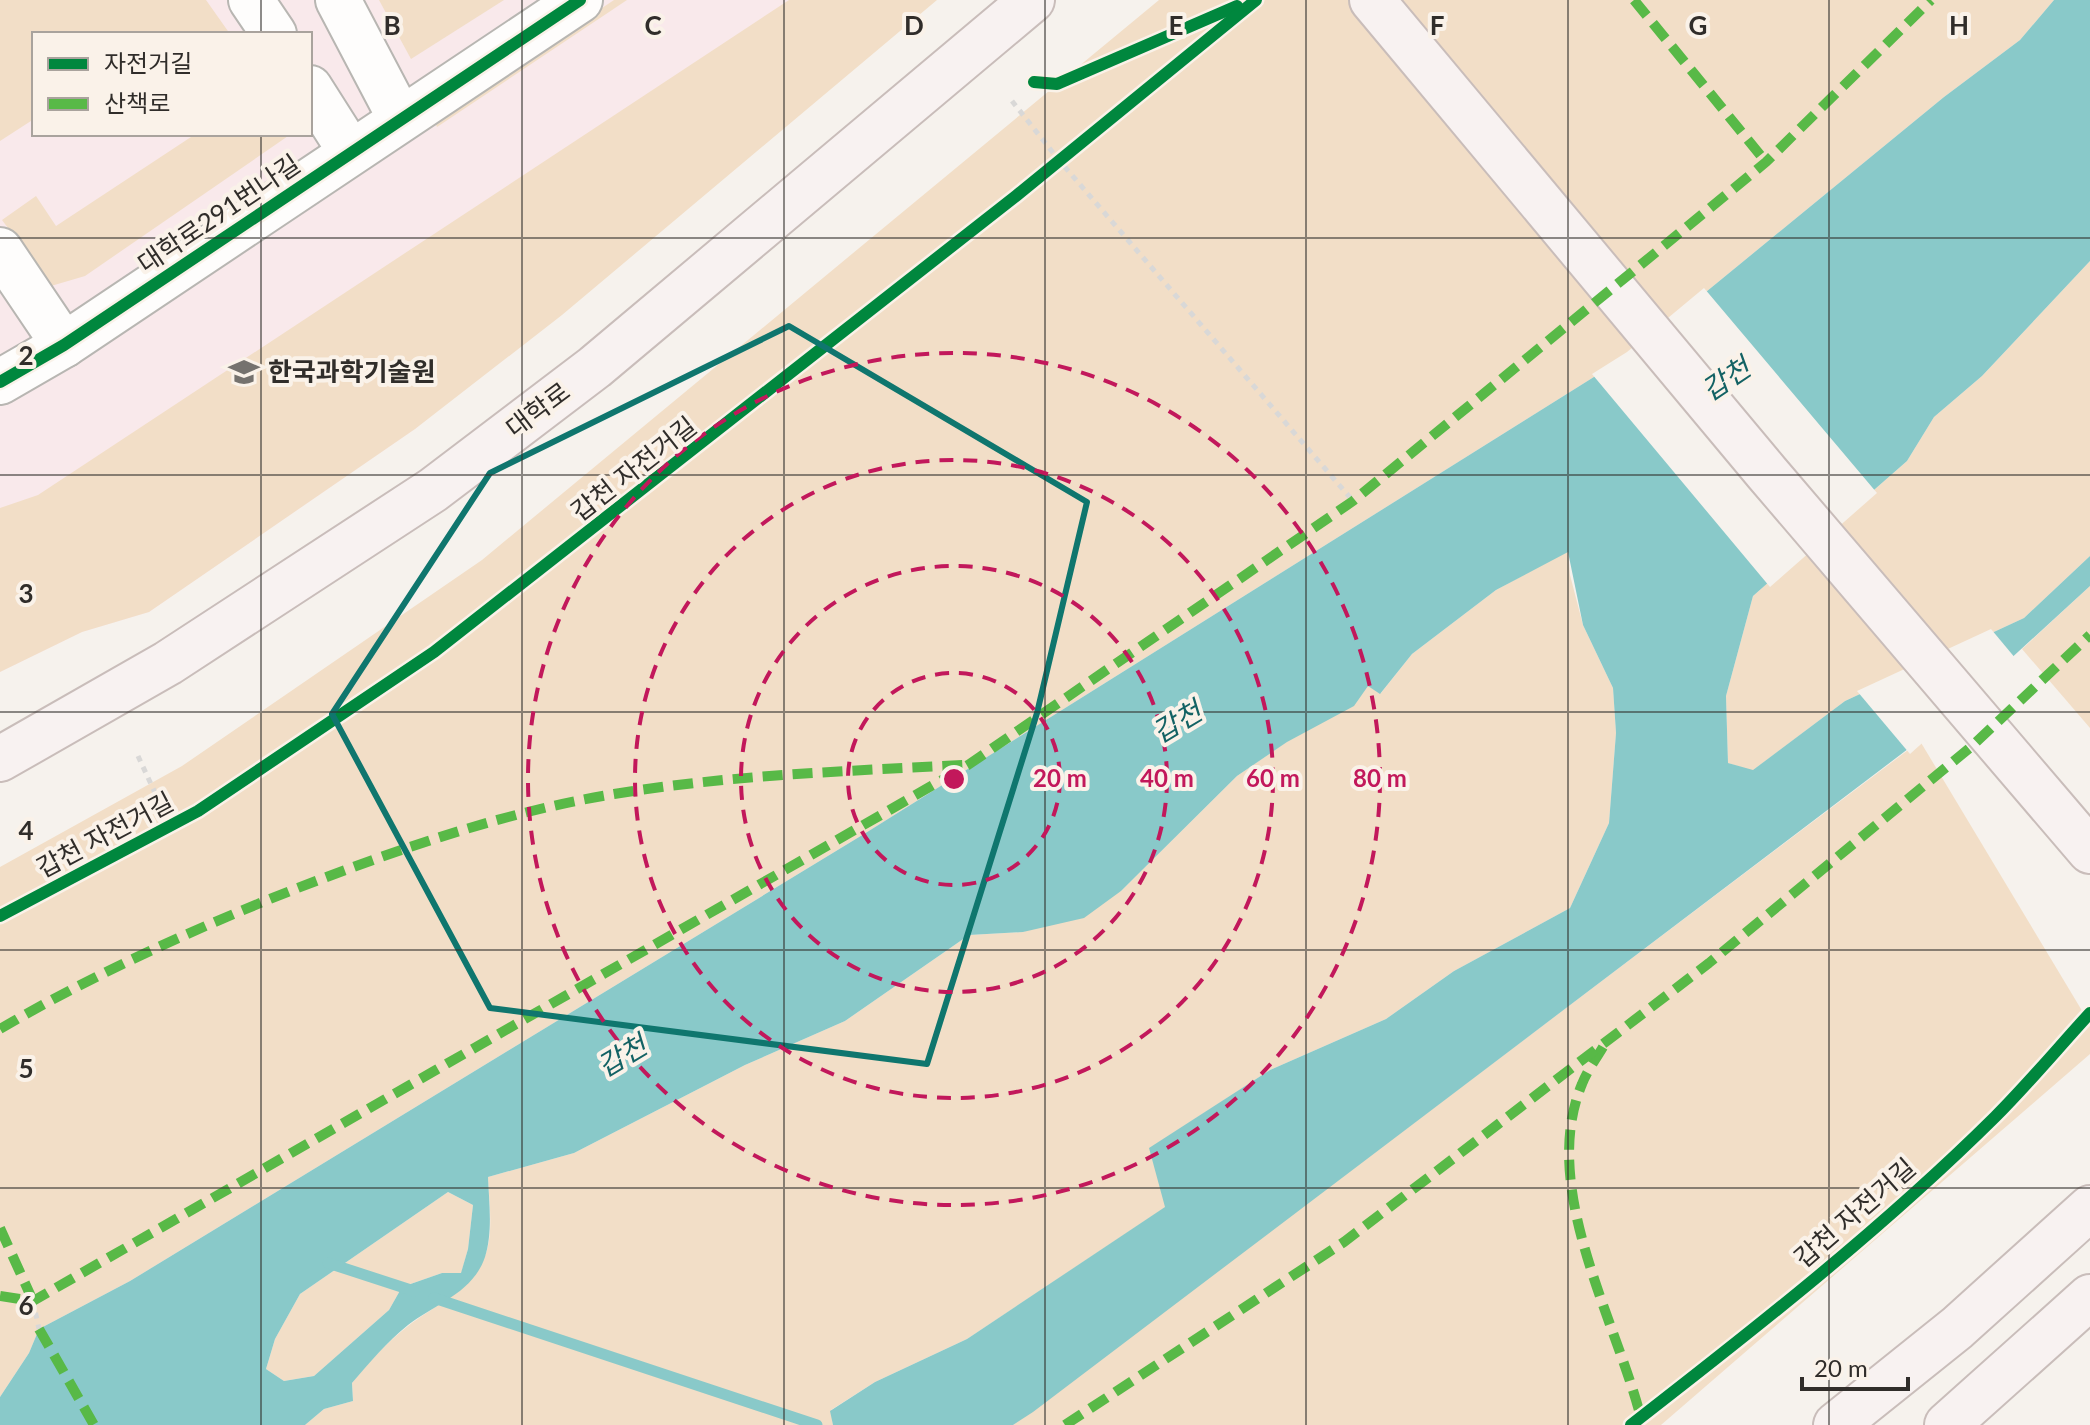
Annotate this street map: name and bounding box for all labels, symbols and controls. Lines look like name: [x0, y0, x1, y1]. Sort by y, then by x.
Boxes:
text: B: [383, 9, 401, 41]
text: C: [644, 9, 662, 41]
text: D: [904, 9, 924, 41]
text: E: [1169, 9, 1183, 41]
text: F: [1430, 9, 1444, 41]
text: G: [1689, 9, 1707, 41]
text: H: [1949, 9, 1969, 41]
legend: [32, 32, 312, 136]
text: 자전거길: [104, 48, 192, 77]
text: 산책로: [104, 88, 170, 117]
street label: 대학로291번나길: [131, 147, 306, 279]
text: 2: [18, 339, 34, 371]
water label: 갑천: [1695, 348, 1759, 407]
school or university icon: 한국과학기술원: [227, 355, 261, 389]
place label: 한국과학기술원: [268, 355, 435, 387]
street label: 대학로: [499, 375, 576, 444]
street label: 갑천 자전거길: [564, 409, 702, 527]
text: 3: [18, 577, 34, 609]
water label: 갑천: [1146, 692, 1210, 749]
text: 20 m: [1033, 763, 1087, 792]
text: 40 m: [1140, 763, 1194, 792]
text: 60 m: [1246, 763, 1300, 792]
text: 80 m: [1353, 763, 1407, 792]
centre of rings: [940, 765, 968, 793]
street label: 갑천 자전거길: [31, 785, 178, 883]
text: 4: [18, 814, 34, 846]
water label: 갑천: [591, 1026, 655, 1083]
text: 5: [18, 1052, 34, 1084]
street label: 갑천 자전거길: [1787, 1151, 1922, 1274]
text: 6: [18, 1289, 34, 1321]
scale bar: [1802, 1341, 1908, 1391]
text: 20 m: [1814, 1353, 1868, 1382]

